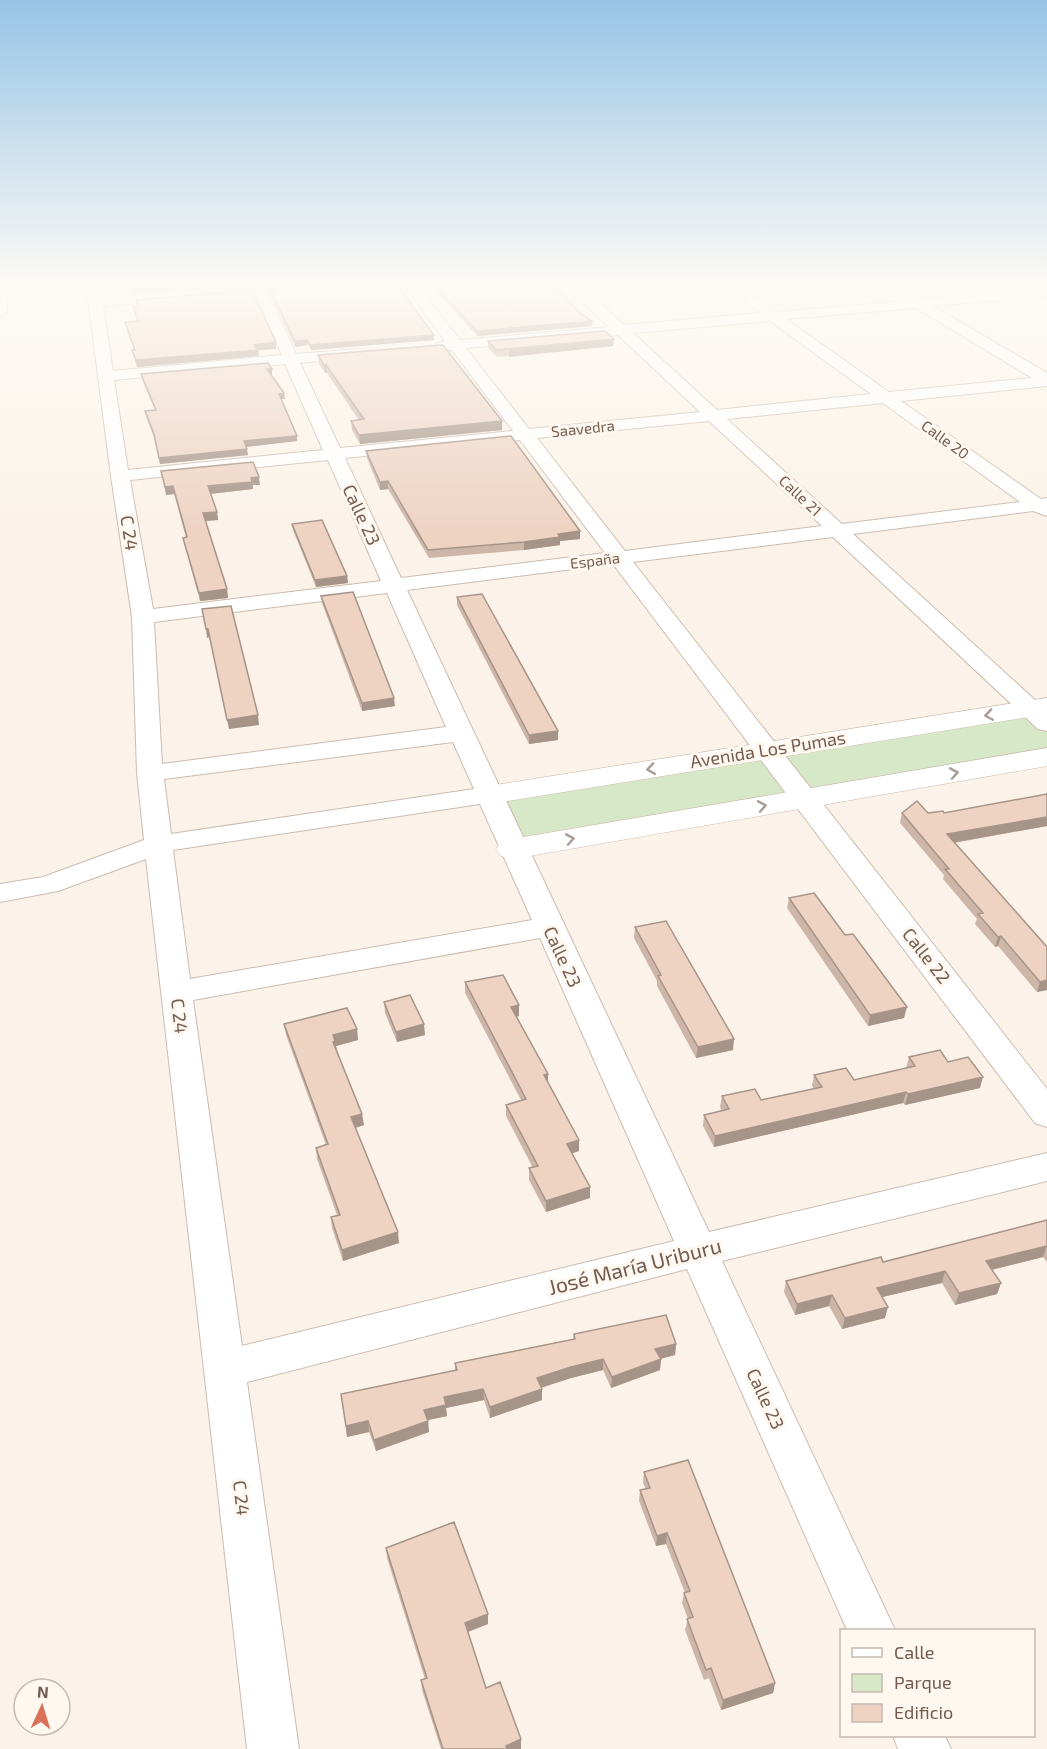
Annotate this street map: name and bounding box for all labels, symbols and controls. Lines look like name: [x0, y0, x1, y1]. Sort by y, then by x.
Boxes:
street label: Saavedra: [550, 416, 615, 440]
street label: Calle 20: [918, 416, 973, 463]
street label: Calle 21: [776, 471, 826, 519]
street label: Calle 23: [338, 481, 386, 549]
street label: C 24: [116, 514, 144, 552]
street label: España: [569, 548, 621, 572]
one-way arrow: [985, 708, 995, 721]
street label: Avenida Los Pumas: [688, 726, 847, 772]
one-way arrow: [647, 762, 656, 774]
one-way arrow: [949, 767, 959, 780]
one-way arrow: [756, 800, 766, 813]
one-way arrow: [564, 833, 574, 846]
street label: Calle 23: [539, 923, 587, 991]
street label: Calle 22: [898, 923, 955, 988]
street label: C 24: [167, 997, 193, 1035]
street label: José María Uriburu: [546, 1232, 724, 1299]
street label: Calle 23: [742, 1365, 790, 1433]
street label: C 24: [229, 1479, 255, 1517]
legend: [840, 1629, 1035, 1737]
text: Calle: [894, 1641, 935, 1663]
text: Parque: [894, 1671, 952, 1693]
north arrow: [12, 1677, 72, 1737]
text: N: [37, 1682, 50, 1701]
text: Edificio: [894, 1701, 953, 1723]

